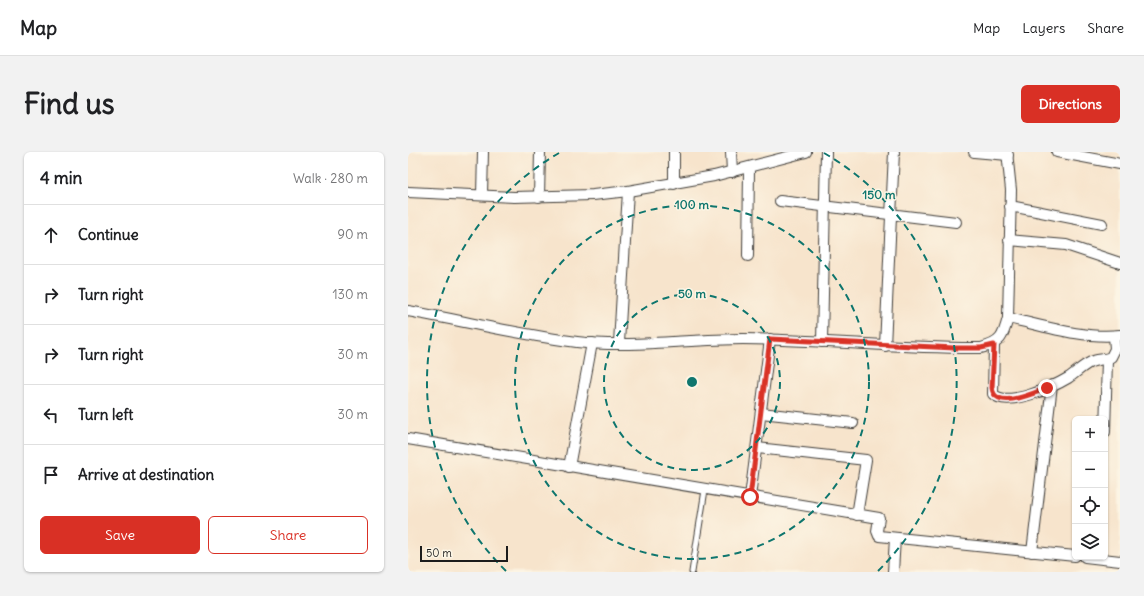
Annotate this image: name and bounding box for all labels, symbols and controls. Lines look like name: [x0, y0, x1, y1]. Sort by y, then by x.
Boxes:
text: Map: [20, 16, 57, 40]
text: Map: [973, 19, 1000, 37]
text: Layers: [1022, 19, 1065, 37]
text: Share: [1087, 19, 1124, 37]
button: Directions: [1021, 85, 1120, 123]
text: Find us: [24, 86, 115, 122]
text: 4 min: [40, 167, 82, 189]
text: Walk · 280 m: [293, 170, 368, 187]
text: 150 m: [863, 187, 896, 202]
text: 100 m: [675, 197, 709, 212]
icon: ahead: [40, 224, 62, 246]
text: Continue: [78, 225, 139, 244]
text: 90 m: [337, 226, 368, 243]
icon: right: [40, 284, 62, 306]
text: Turn right: [78, 285, 143, 304]
text: 130 m: [332, 286, 368, 303]
text: 50 m: [678, 286, 707, 301]
icon: right: [40, 344, 62, 366]
text: Turn right: [78, 345, 143, 364]
text: 30 m: [338, 346, 368, 363]
centre of rings: [685, 375, 699, 389]
route end: [1038, 379, 1056, 397]
icon: left: [40, 404, 62, 426]
text: Turn left: [78, 405, 133, 424]
text: 30 m: [338, 406, 368, 423]
map controls: [1072, 416, 1108, 560]
button: +: [1072, 416, 1108, 452]
button: −: [1072, 452, 1108, 488]
icon: arrive: [40, 464, 62, 486]
text: Arrive at destination: [78, 465, 214, 484]
route start: [741, 488, 759, 506]
button: locate: [1072, 488, 1108, 524]
button: Save: [40, 516, 200, 554]
button: Share: [208, 516, 368, 554]
button: layers: [1072, 524, 1108, 560]
scale bar: [420, 544, 508, 563]
text: 50 m: [426, 546, 452, 560]

